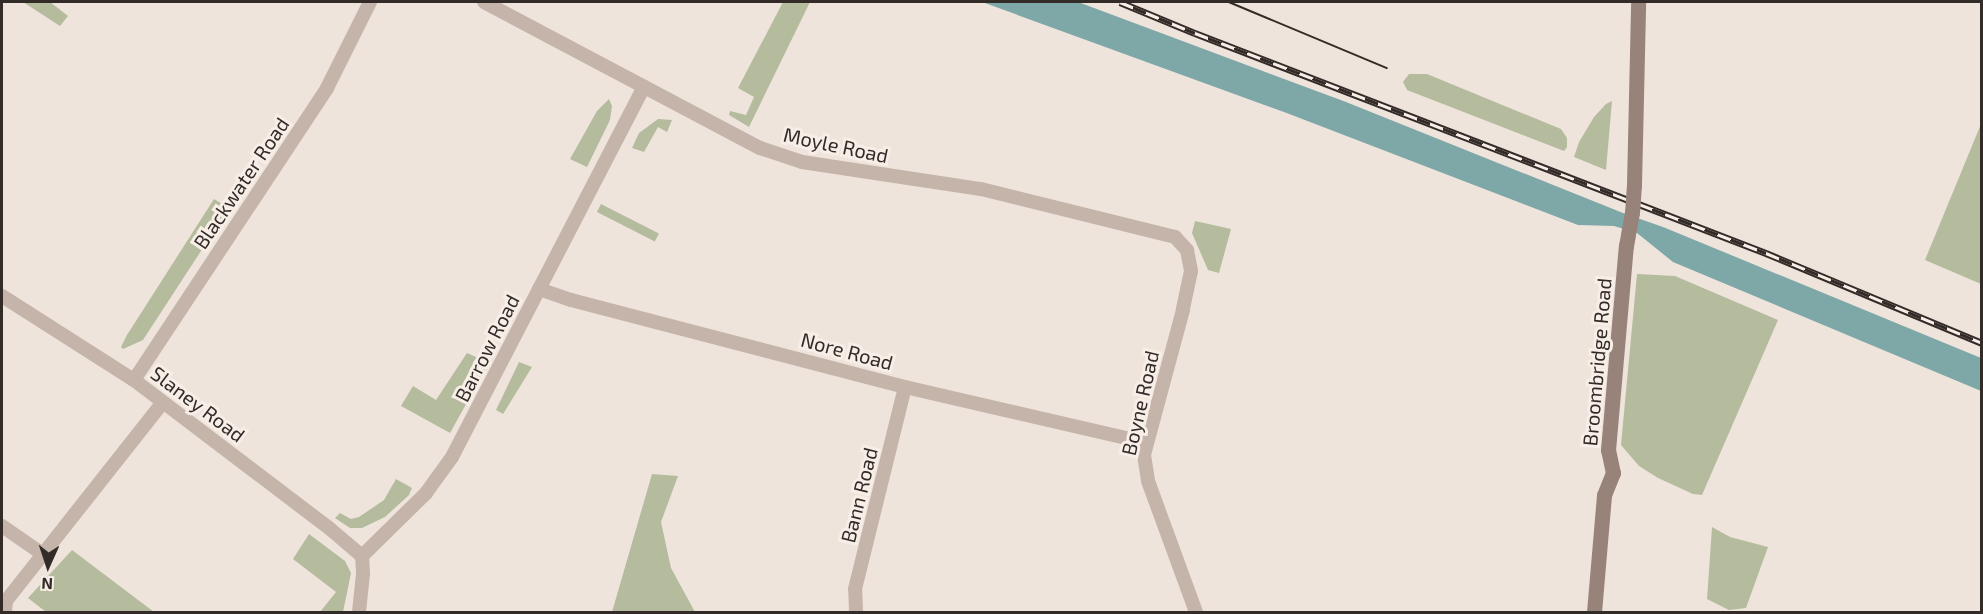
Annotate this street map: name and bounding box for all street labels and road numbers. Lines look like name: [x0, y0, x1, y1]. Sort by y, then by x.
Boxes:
street label: Blackwater Road: [188, 113, 294, 253]
street label: Moyle Road: [781, 122, 891, 168]
street label: Broombridge Road: [1578, 277, 1616, 447]
street label: Barrow Road: [450, 290, 524, 406]
street label: Nore Road: [798, 327, 896, 375]
street label: Boyne Road: [1116, 348, 1164, 458]
street label: Slaney Road: [146, 361, 250, 447]
street label: Bann Road: [836, 445, 882, 545]

